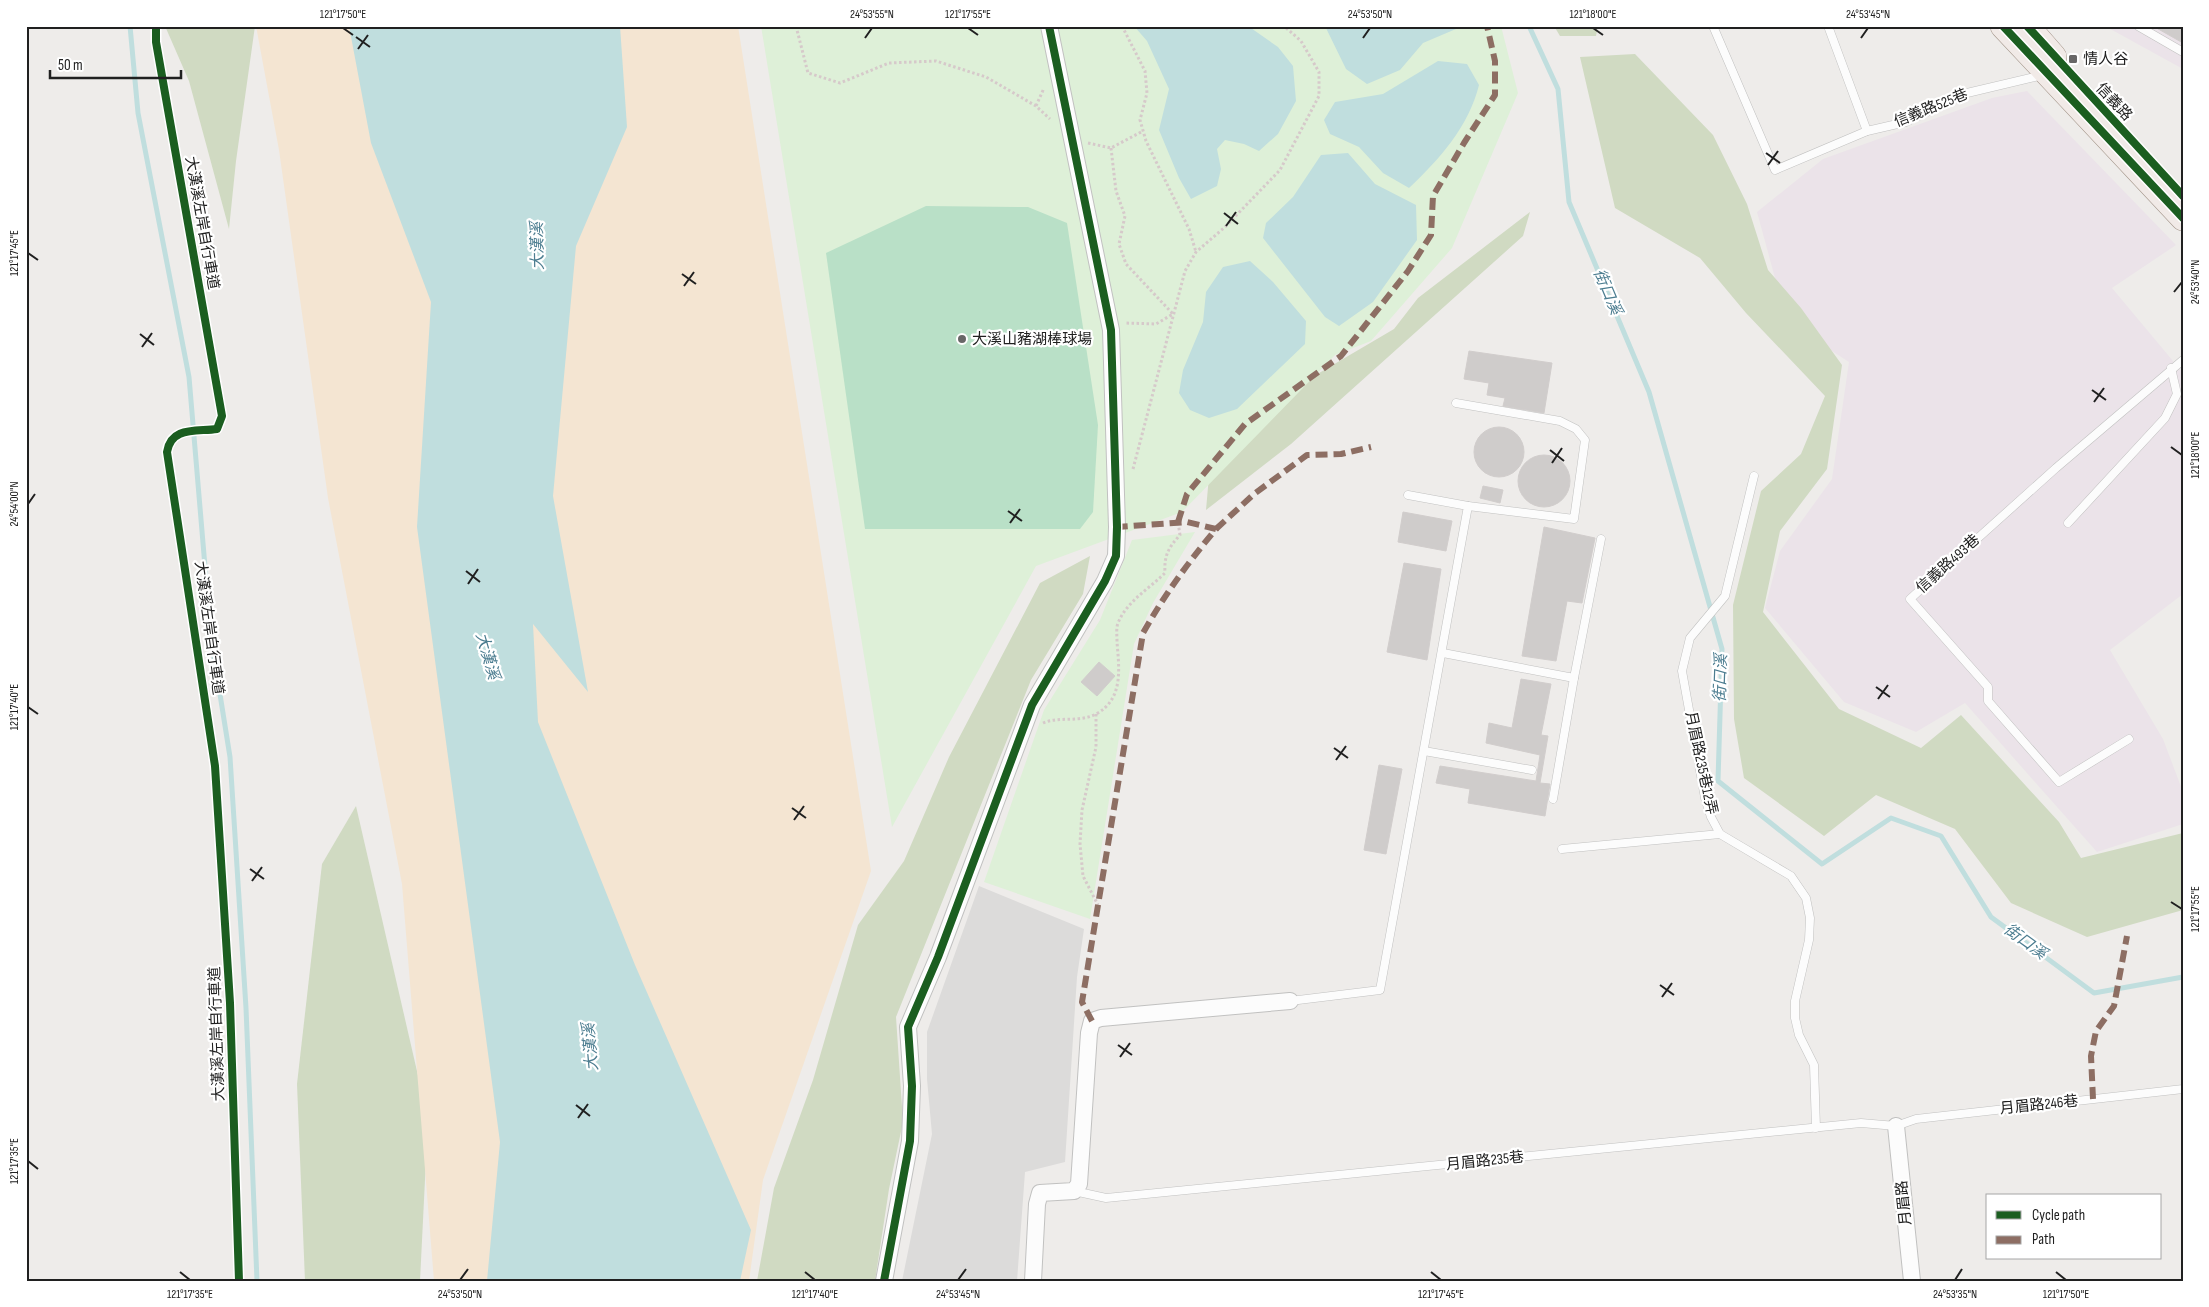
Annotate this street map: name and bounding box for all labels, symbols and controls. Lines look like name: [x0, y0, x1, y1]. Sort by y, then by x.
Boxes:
text: 121°17'50"E: [320, 7, 366, 22]
text: 24°53'55"N: [850, 7, 894, 22]
text: 121°17'55"E: [945, 7, 991, 22]
text: 24°53'50"N: [1348, 7, 1392, 22]
text: 121°18'00"E: [1570, 7, 1617, 22]
text: 24°53'45"N: [1846, 7, 1890, 22]
scale bar: [50, 48, 181, 80]
place label: 情人谷: [2083, 50, 2128, 69]
marker: 情人谷: [2067, 53, 2079, 65]
text: 50 m: [58, 56, 83, 75]
street label: 信義路: [2092, 79, 2136, 125]
street label: 信義路525巷: [1891, 85, 1971, 131]
street label: 大漢溪左岸自行車道: [181, 155, 223, 291]
water label: 大漢溪: [528, 220, 548, 270]
text: 121°17'45"E: [7, 230, 22, 276]
text: 24°53'40"N: [2188, 260, 2203, 304]
water label: 街口溪: [1589, 266, 1626, 320]
place label: 大溪山豬湖棒球場: [972, 330, 1092, 349]
marker: 大溪山豬湖棒球場: [956, 333, 968, 345]
text: 121°18'00"E: [2188, 431, 2203, 478]
text: 24°54'00"N: [7, 481, 22, 527]
street label: 信義路493巷: [1912, 530, 1984, 598]
street label: 大漢溪左岸自行車道: [190, 560, 228, 696]
water label: 大漢溪: [471, 630, 503, 684]
water label: 街口溪: [1711, 652, 1731, 702]
text: 121°17'40"E: [7, 684, 22, 730]
street label: 月眉路235巷12弄: [1681, 710, 1721, 816]
text: 121°17'55"E: [2188, 886, 2203, 932]
water label: 街口溪: [2000, 920, 2052, 965]
street label: 大漢溪左岸自行車道: [205, 966, 229, 1102]
water label: 大漢溪: [579, 1020, 603, 1072]
street label: 月眉路246巷: [1999, 1091, 2079, 1119]
text: 121°17'35"E: [7, 1138, 22, 1184]
street label: 月眉路235巷: [1445, 1147, 1525, 1175]
street label: 月眉路: [1892, 1180, 1916, 1226]
legend: [1986, 1194, 2162, 1260]
text: Cycle path: [2032, 1206, 2085, 1225]
text: Path: [2032, 1230, 2055, 1249]
text: 121°17'35"E: [167, 1287, 213, 1302]
text: 24°53'50"N: [438, 1287, 482, 1302]
text: 121°17'40"E: [792, 1287, 838, 1302]
text: 24°53'45"N: [936, 1287, 980, 1302]
text: 121°17'45"E: [1418, 1287, 1464, 1302]
text: 24°53'35"N: [1933, 1287, 1977, 1302]
text: 121°17'50"E: [2043, 1287, 2089, 1302]

